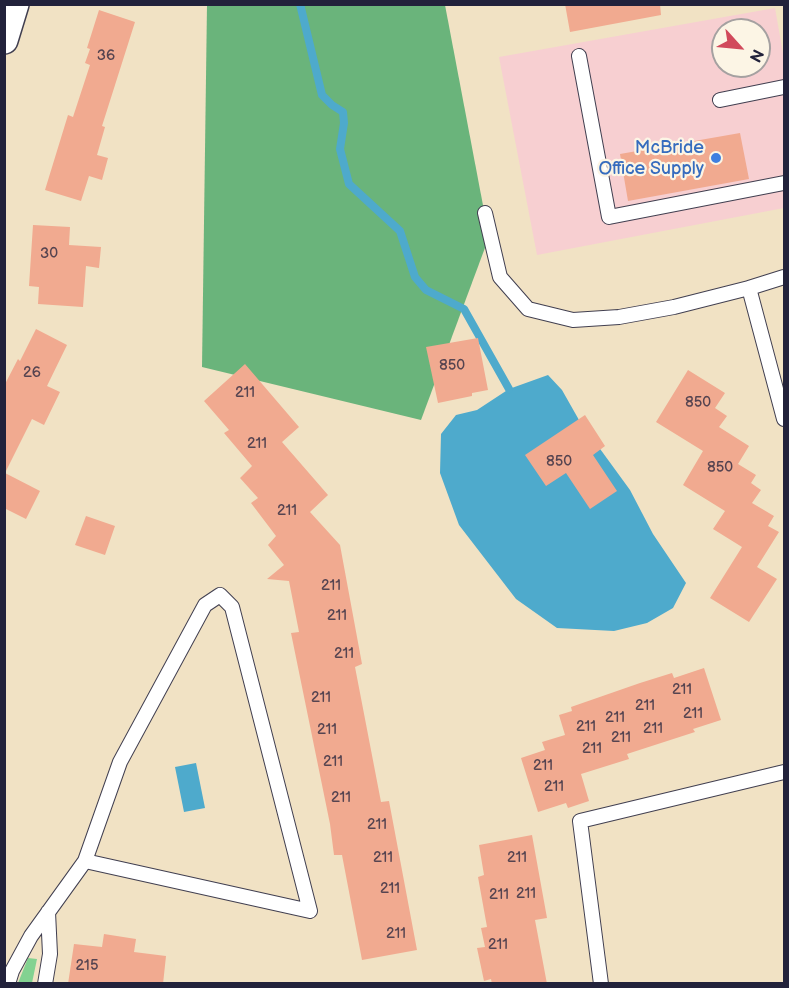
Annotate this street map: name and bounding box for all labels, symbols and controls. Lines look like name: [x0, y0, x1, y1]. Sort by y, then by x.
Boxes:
north arrow: [711, 18, 771, 78]
text: N: [745, 46, 767, 65]
house number: 36: [97, 47, 115, 65]
place label: McBride Office Supply: [598, 137, 704, 180]
marker: McBride Office Supply: [709, 151, 723, 165]
house number: 30: [40, 245, 58, 263]
house number: 850: [439, 357, 465, 375]
house number: 26: [23, 364, 41, 382]
house number: 211: [235, 384, 255, 402]
house number: 850: [685, 394, 711, 412]
house number: 211: [247, 435, 267, 453]
house number: 850: [546, 453, 572, 471]
house number: 850: [707, 459, 733, 477]
house number: 211: [277, 502, 297, 520]
house number: 211: [321, 577, 341, 595]
house number: 211: [327, 607, 347, 625]
house number: 211: [334, 645, 354, 663]
house number: 211: [672, 681, 692, 699]
house number: 211: [311, 689, 331, 707]
house number: 211: [635, 697, 655, 715]
house number: 211: [683, 705, 703, 723]
house number: 211: [605, 709, 625, 727]
house number: 211: [576, 718, 596, 736]
house number: 211: [643, 720, 663, 738]
house number: 211: [317, 721, 337, 739]
house number: 211: [611, 729, 631, 747]
house number: 211: [582, 740, 602, 758]
house number: 211: [323, 753, 343, 771]
house number: 211: [533, 757, 553, 775]
house number: 211: [544, 778, 564, 796]
house number: 211: [331, 789, 351, 807]
house number: 211: [367, 816, 387, 834]
house number: 211: [373, 849, 393, 867]
house number: 211: [507, 849, 527, 867]
house number: 211: [380, 880, 400, 898]
house number: 211: [516, 885, 536, 903]
house number: 211: [489, 886, 509, 904]
house number: 211: [386, 925, 406, 943]
house number: 211: [488, 936, 508, 954]
house number: 215: [75, 957, 99, 975]

